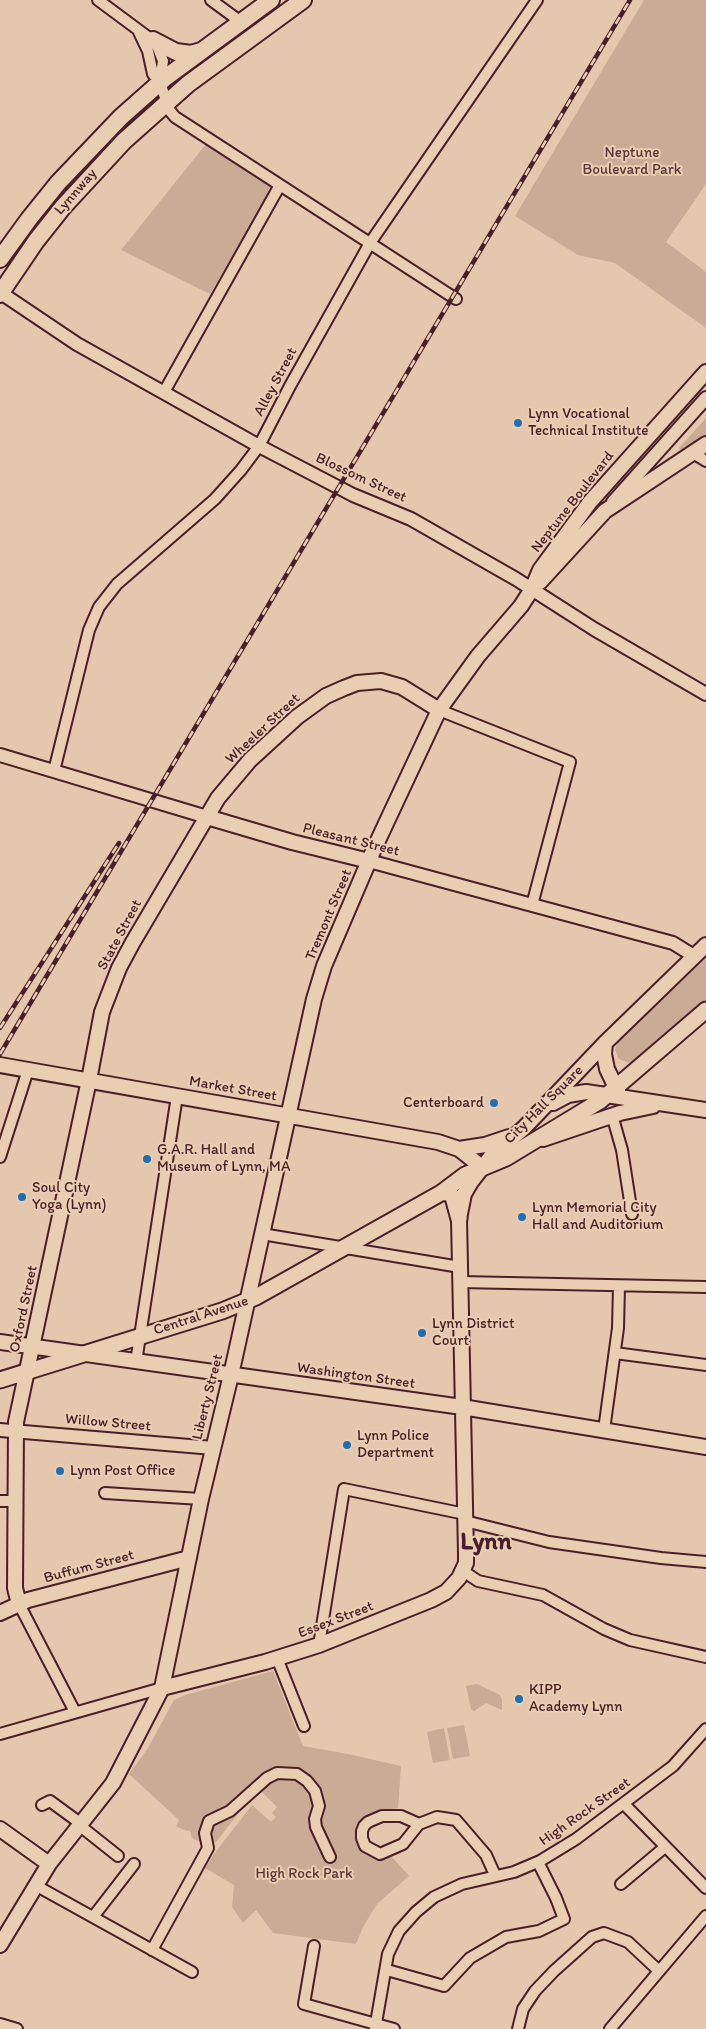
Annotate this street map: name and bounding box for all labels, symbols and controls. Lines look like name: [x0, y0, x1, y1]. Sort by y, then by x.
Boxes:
park label: Neptune Boulevard Park: [583, 144, 681, 179]
street label: Lynnway: [51, 165, 101, 219]
street label: Alley Street: [250, 345, 302, 419]
place label: Lynn Vocational Technical Institute: [528, 405, 648, 440]
marker: Lynn Vocational Technical Institute: [512, 417, 524, 429]
street label: Neptune Boulevard: [528, 448, 618, 556]
street label: Blossom Street: [313, 449, 409, 507]
street label: Wheeler Street: [222, 690, 304, 768]
street label: Pleasant Street: [301, 819, 401, 861]
street label: Tremont Street: [302, 867, 356, 963]
street label: State Street: [94, 896, 146, 974]
street label: City Hall Square: [501, 1062, 587, 1148]
street label: Market Street: [188, 1072, 278, 1106]
place label: Centerboard: [403, 1094, 484, 1112]
marker: Centerboard: [488, 1097, 500, 1109]
place label: G.A.R. Hall and Museum of Lynn, MA: [157, 1141, 290, 1176]
marker: G.A.R. Hall and Museum of Lynn, MA: [141, 1153, 153, 1165]
place label: Soul City Yoga (Lynn): [32, 1179, 106, 1214]
marker: Soul City Yoga (Lynn): [16, 1191, 28, 1203]
place label: Lynn Memorial City Hall and Auditorium: [532, 1199, 663, 1234]
marker: Lynn Memorial City Hall and Auditorium: [516, 1211, 528, 1223]
street label: Oxford Street: [6, 1264, 42, 1354]
street label: Central Avenue: [151, 1292, 251, 1340]
place label: Lynn District Court: [432, 1315, 515, 1350]
marker: Lynn District Court: [416, 1327, 428, 1339]
street label: Liberty Street: [189, 1352, 227, 1442]
street label: Washington Street: [296, 1359, 416, 1393]
street label: Willow Street: [64, 1410, 152, 1436]
place label: Lynn Police Department: [357, 1427, 434, 1462]
marker: Lynn Police Department: [341, 1439, 353, 1451]
place label: Lynn Post Office: [70, 1462, 175, 1480]
marker: Lynn Post Office: [54, 1465, 66, 1477]
district label: Lynn: [460, 1528, 512, 1558]
street label: Buffum Street: [42, 1546, 136, 1588]
street label: Essex Street: [296, 1597, 376, 1643]
place label: KIPP Academy Lynn: [529, 1681, 622, 1716]
marker: KIPP Academy Lynn: [513, 1693, 525, 1705]
street label: High Rock Street: [536, 1774, 634, 1850]
park label: High Rock Park: [255, 1865, 353, 1883]

